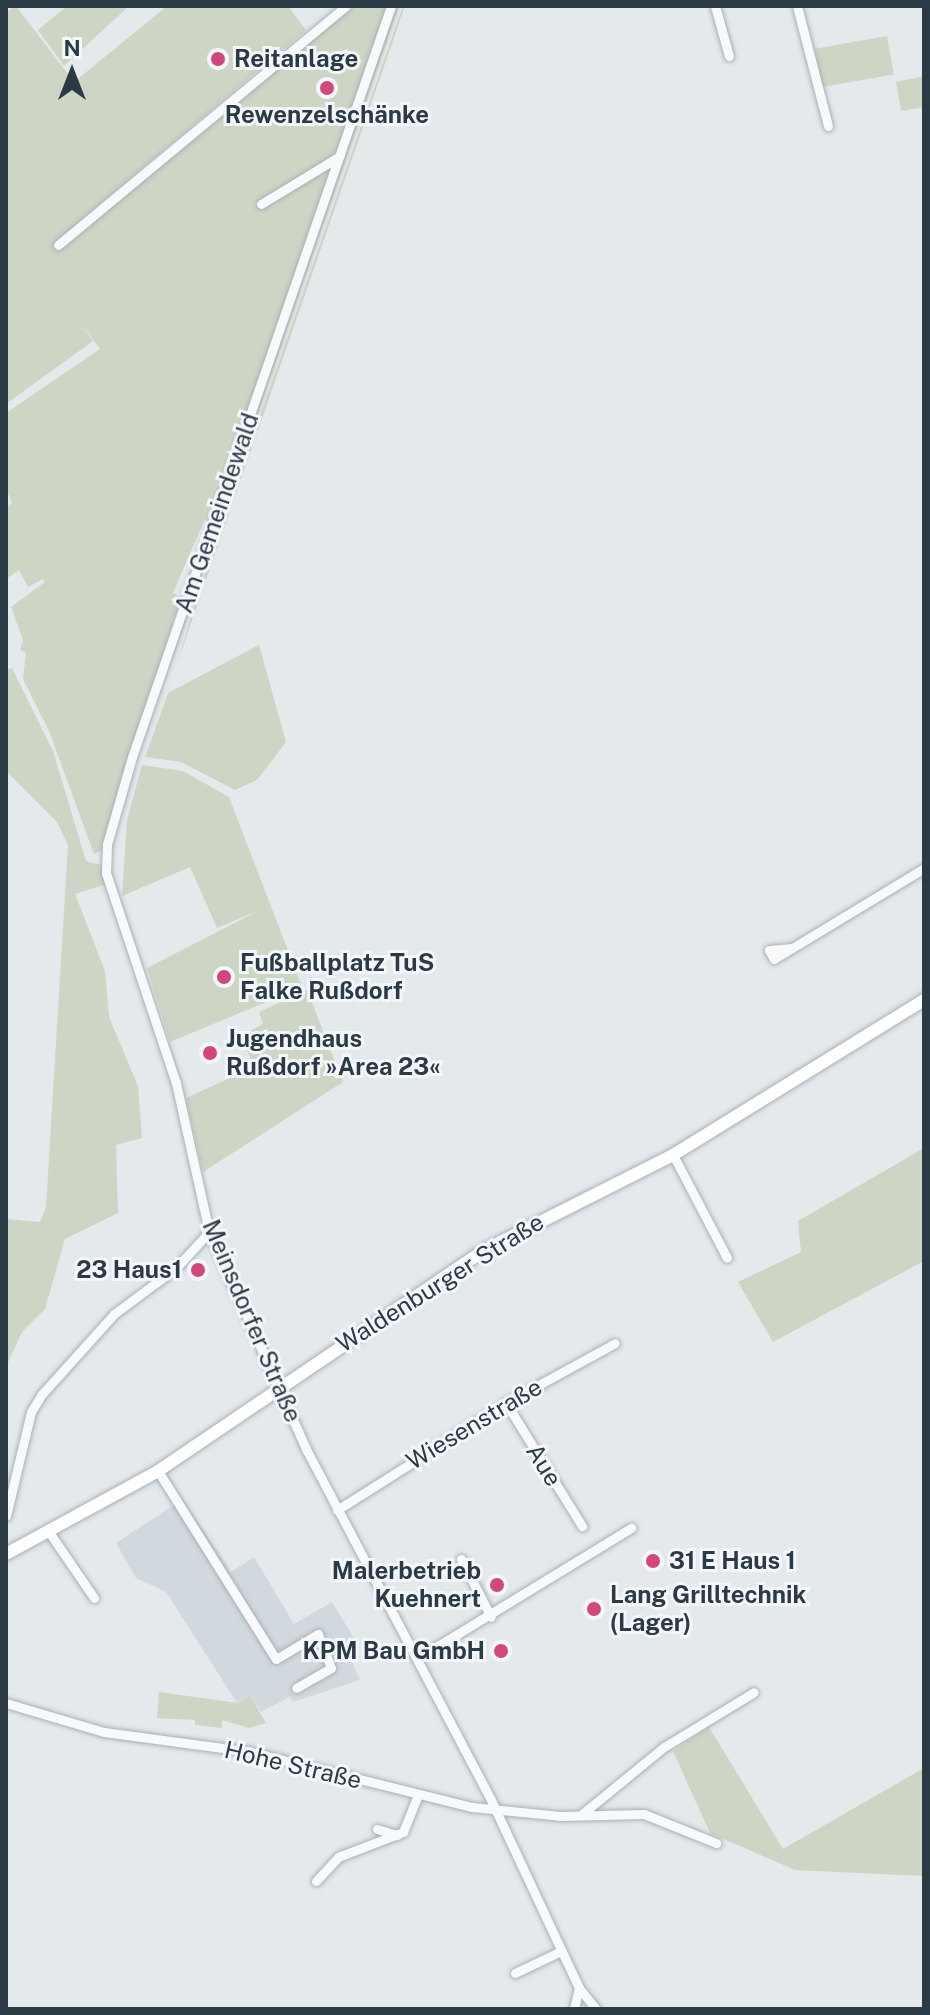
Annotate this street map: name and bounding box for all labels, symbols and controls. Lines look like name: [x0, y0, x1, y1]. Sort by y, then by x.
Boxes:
north arrow: [32, 32, 112, 112]
text: N: [63, 35, 81, 61]
place label: Reitanlage: [234, 45, 358, 73]
marker: Reitanlage: [209, 50, 227, 68]
marker: Rewenzelschänke: [318, 79, 336, 97]
place label: Rewenzelschänke: [225, 101, 429, 129]
street label: Am Gemeindewald: [169, 409, 265, 617]
place label: Fußballplatz TuS Falke Rußdorf: [240, 949, 434, 1005]
marker: Fußballplatz TuS Falke Rußdorf: [215, 968, 233, 986]
place label: Jugendhaus Rußdorf »Area 23«: [226, 1025, 441, 1081]
marker: Jugendhaus Rußdorf »Area 23«: [201, 1044, 219, 1062]
street label: Waldenburger Straße: [331, 1207, 549, 1359]
street label: Meinsdorfer Straße: [196, 1215, 308, 1427]
place label: 23 Haus1: [76, 1256, 182, 1284]
marker: 23 Haus1: [189, 1261, 207, 1279]
street label: Wiesenstraße: [401, 1372, 547, 1476]
street label: Aue: [520, 1439, 568, 1491]
place label: 31 E Haus 1: [669, 1547, 796, 1575]
marker: 31 E Haus 1: [644, 1552, 662, 1570]
place label: Malerbetrieb Kuehnert: [332, 1557, 481, 1613]
marker: Malerbetrieb Kuehnert: [488, 1576, 506, 1594]
place label: Lang Grilltechnik (Lager): [610, 1581, 806, 1637]
marker: Lang Grilltechnik (Lager): [585, 1600, 603, 1618]
place label: KPM Bau GmbH: [303, 1637, 485, 1665]
marker: KPM Bau GmbH: [492, 1642, 510, 1660]
street label: Hohe Straße: [222, 1735, 364, 1795]

